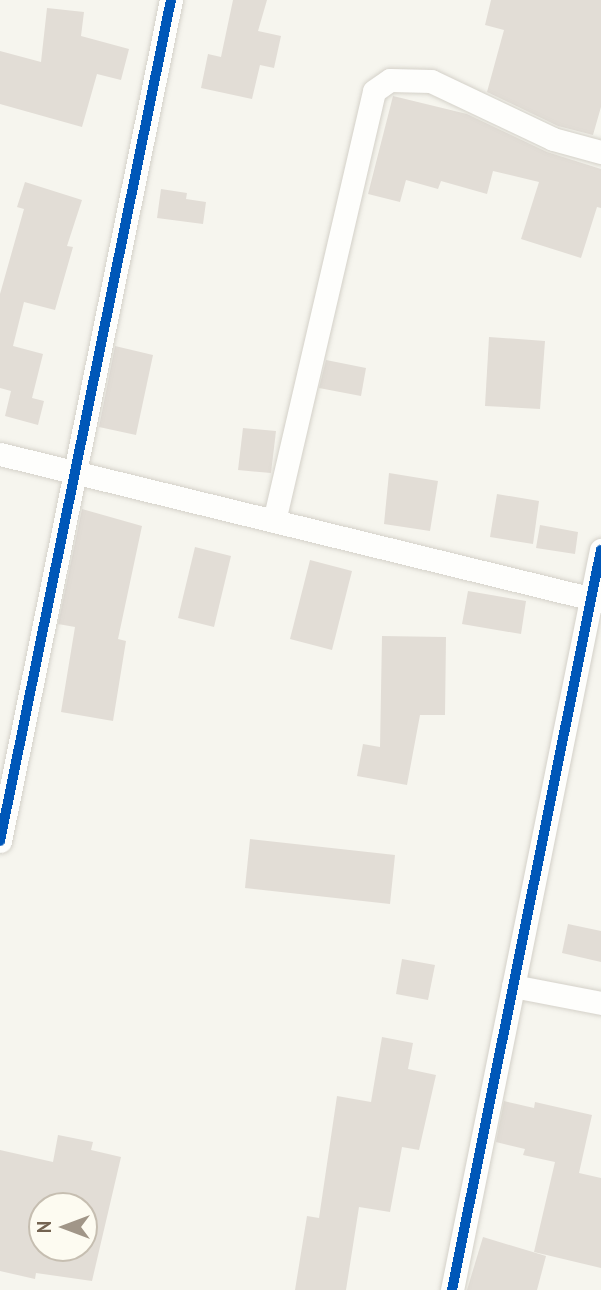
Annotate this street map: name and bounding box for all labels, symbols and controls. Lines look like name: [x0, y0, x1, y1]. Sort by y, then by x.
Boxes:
north arrow: [28, 1192, 98, 1262]
text: N: [32, 1221, 56, 1233]

